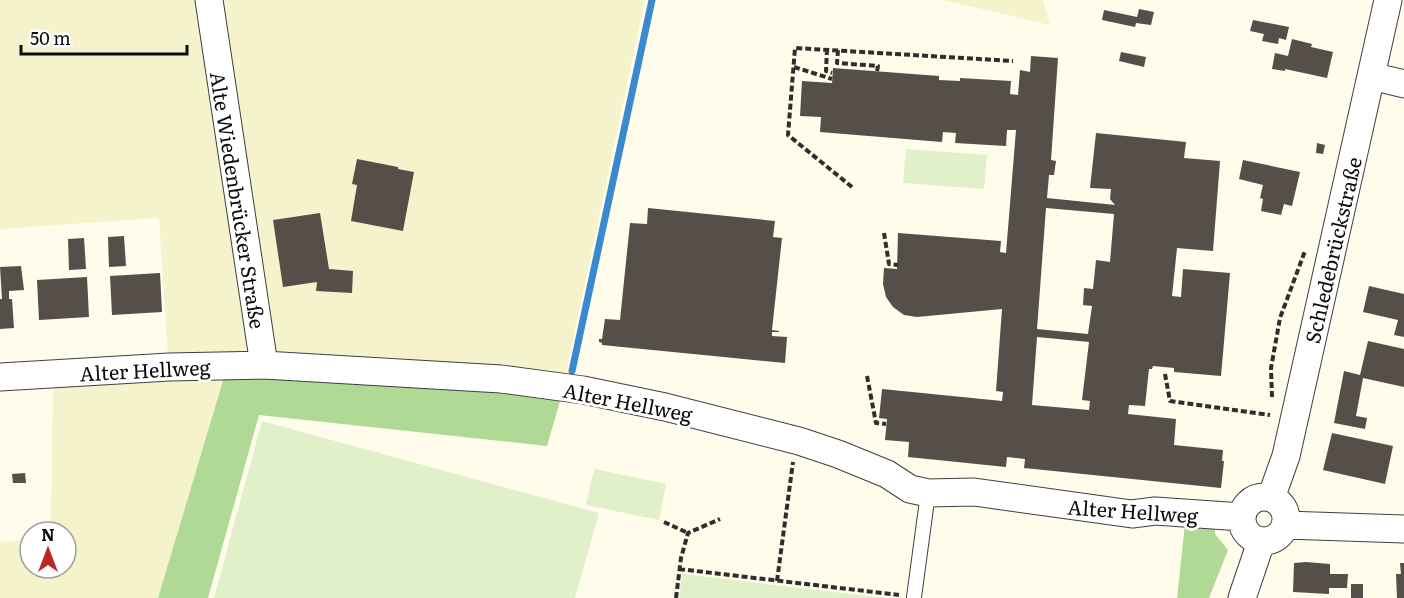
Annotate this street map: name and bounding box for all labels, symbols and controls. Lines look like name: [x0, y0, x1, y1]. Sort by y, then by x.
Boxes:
scale bar: [21, 18, 188, 56]
text: 50 m: [30, 24, 71, 51]
street label: Alte Wiedenbrücker Straße: [204, 69, 274, 331]
street label: Schledebrückstraße: [1296, 154, 1368, 346]
street label: Alter Hellweg: [79, 351, 212, 387]
street label: Alter Hellweg: [561, 374, 696, 428]
street label: Alter Hellweg: [1067, 490, 1200, 530]
north arrow: [18, 520, 78, 580]
text: N: [41, 522, 55, 546]

